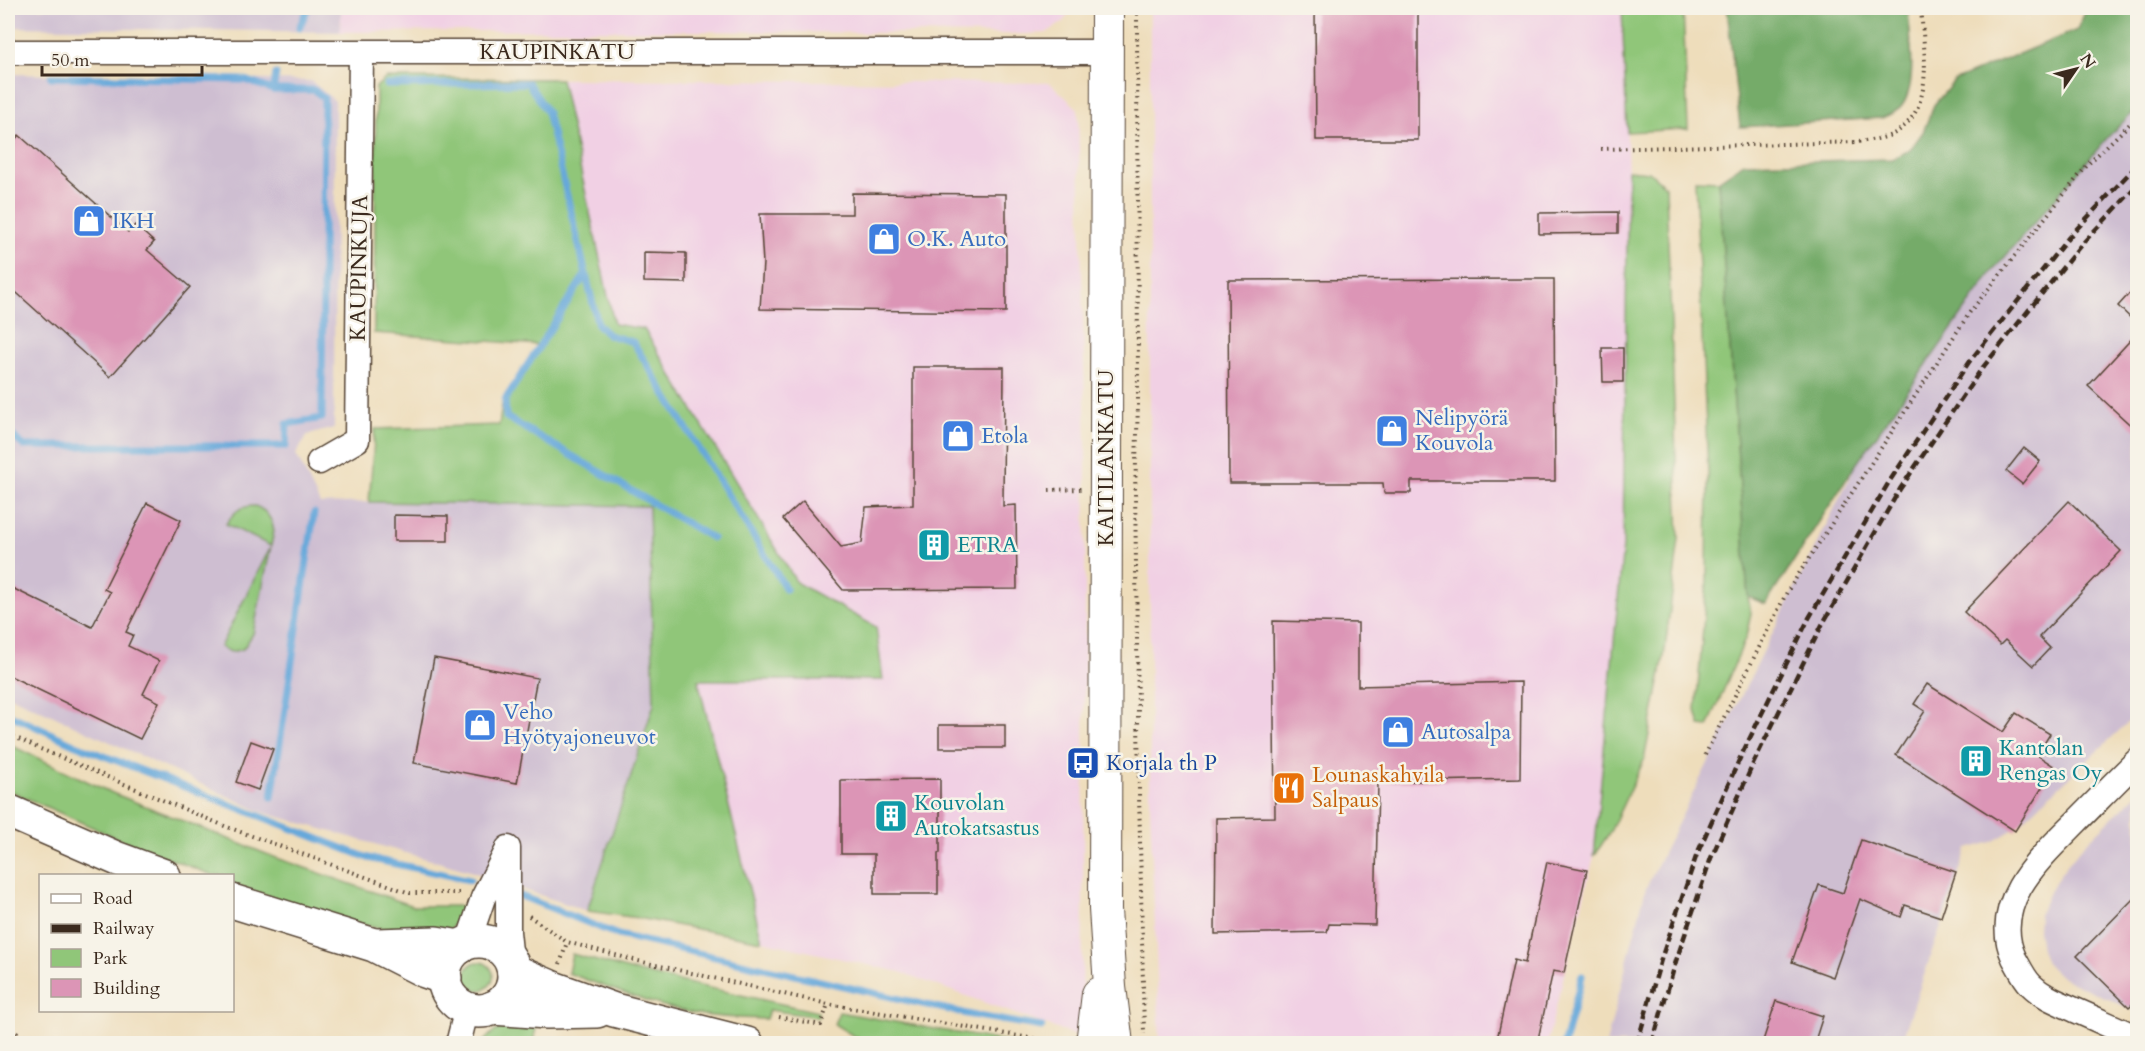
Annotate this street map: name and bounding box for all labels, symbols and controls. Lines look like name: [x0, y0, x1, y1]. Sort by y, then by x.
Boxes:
street label: KAUPINKATU: [479, 37, 635, 67]
scale bar: [42, 39, 202, 77]
north arrow: [2046, 39, 2106, 99]
text: 50 m: [51, 48, 90, 73]
text: N: [2074, 49, 2101, 73]
street label: KAUPINKUJA: [343, 194, 375, 342]
shop icon: IKH: [71, 203, 107, 239]
place label: IKH: [112, 206, 154, 236]
shop icon: O.K. Auto: [866, 221, 902, 257]
place label: O.K. Auto: [907, 224, 1006, 254]
street label: KAITILANKATU: [1091, 369, 1121, 547]
place label: Nelipyörä Kouvola: [1415, 403, 1509, 458]
shop icon: Nelipyörä Kouvola: [1374, 413, 1410, 449]
shop icon: Etola: [940, 418, 976, 454]
place label: Etola: [981, 421, 1029, 451]
building icon: ETRA: [916, 527, 952, 563]
place label: ETRA: [957, 530, 1018, 560]
place label: Veho Hyötyajoneuvot: [503, 697, 656, 752]
shop icon: Veho Hyötyajoneuvot: [462, 707, 498, 743]
shop icon: Autosalpa: [1380, 714, 1416, 750]
place label: Autosalpa: [1421, 717, 1512, 747]
place label: Kantolan Rengas Oy: [1999, 733, 2103, 788]
building icon: Kantolan Rengas Oy: [1958, 743, 1994, 779]
bus stop icon: Korjala th P: [1065, 745, 1101, 781]
place label: Korjala th P: [1106, 748, 1217, 778]
place label: Lounaskahvila Salpaus: [1312, 760, 1445, 815]
restaurant icon: Lounaskahvila Salpaus: [1271, 770, 1307, 806]
place label: Kouvolan Autokatsastus: [914, 788, 1039, 843]
building icon: Kouvolan Autokatsastus: [873, 798, 909, 834]
legend: [39, 874, 234, 1012]
text: Road: [93, 886, 133, 911]
text: Railway: [93, 916, 155, 941]
text: Park: [93, 946, 128, 971]
text: Building: [93, 976, 161, 1001]

